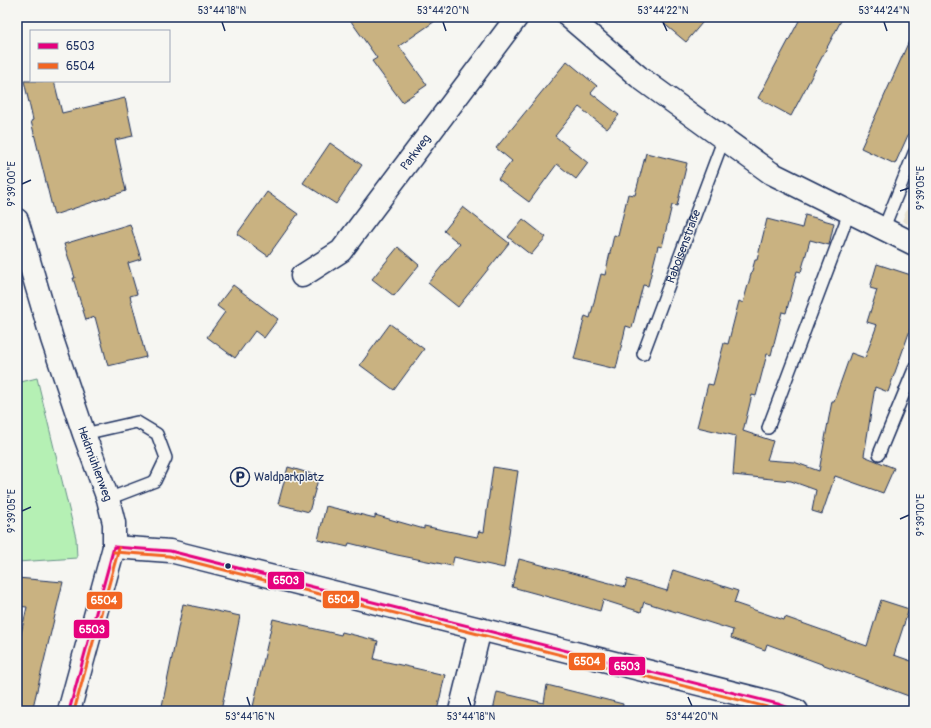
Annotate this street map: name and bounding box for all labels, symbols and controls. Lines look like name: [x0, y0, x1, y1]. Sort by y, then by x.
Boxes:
text: 53°44'18"N: [198, 5, 247, 17]
text: 53°44'20"N: [417, 5, 469, 17]
text: 53°44'22"N: [638, 5, 689, 17]
text: 53°44'24"N: [858, 5, 910, 17]
legend: [30, 30, 170, 82]
text: 6503: [66, 39, 95, 54]
text: 6504: [66, 59, 95, 74]
street label: Parkweg: [397, 132, 434, 173]
text: 9°39'00"E: [6, 161, 18, 207]
text: 9°39'05"E: [915, 166, 927, 210]
street label: Raboisenstraße: [663, 208, 704, 285]
street label: Heidmühlenweg: [74, 424, 115, 504]
parking icon: Waldparkplatz: [229, 466, 251, 488]
place label: Waldparkplatz: [254, 470, 324, 485]
text: 9°39'05"E: [6, 489, 18, 533]
text: 9°39'10"E: [915, 494, 927, 536]
unlabelled marker: [223, 561, 233, 571]
line badge: 6503: [267, 571, 305, 590]
text: 6503: [273, 574, 299, 587]
line badge: 6504: [322, 590, 360, 609]
line badge: 6504: [86, 591, 123, 610]
text: 6504: [328, 593, 355, 606]
text: 6504: [91, 594, 118, 607]
line badge: 6503: [73, 619, 110, 639]
text: 6503: [79, 623, 105, 636]
line badge: 6504: [568, 652, 606, 671]
text: 6504: [574, 655, 601, 668]
line badge: 6503: [608, 656, 646, 676]
text: 6503: [614, 660, 640, 673]
text: 53°44'16"N: [225, 711, 275, 723]
text: 53°44'18"N: [447, 711, 496, 723]
text: 53°44'20"N: [666, 711, 718, 723]

